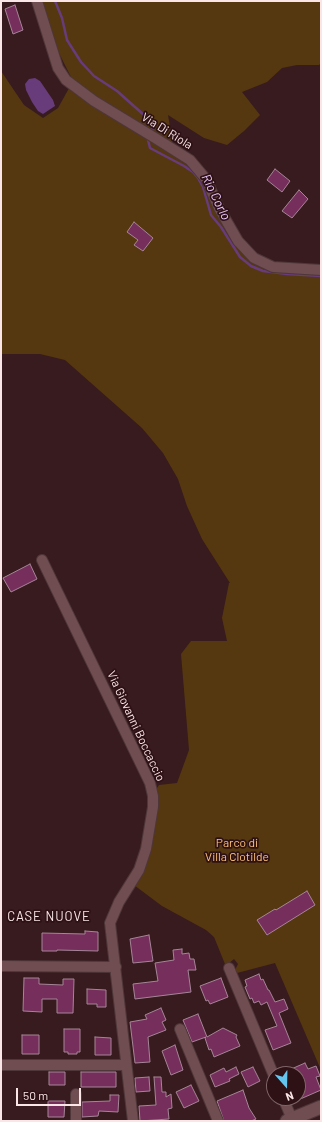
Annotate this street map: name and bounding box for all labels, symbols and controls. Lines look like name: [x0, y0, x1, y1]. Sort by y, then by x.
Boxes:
street label: Via Di Riola: [139, 110, 195, 152]
water label: Rio Corlo: [198, 171, 234, 223]
street label: Via Giovanni Boccaccio: [104, 669, 168, 783]
park label: Parco di Villa Clotilde: [205, 836, 269, 864]
district label: CASE NUOVE: [7, 909, 91, 925]
north arrow: [266, 1066, 306, 1106]
scale bar: [18, 1080, 83, 1106]
text: 50 m: [23, 1088, 48, 1102]
text: N: [284, 1089, 296, 1104]

